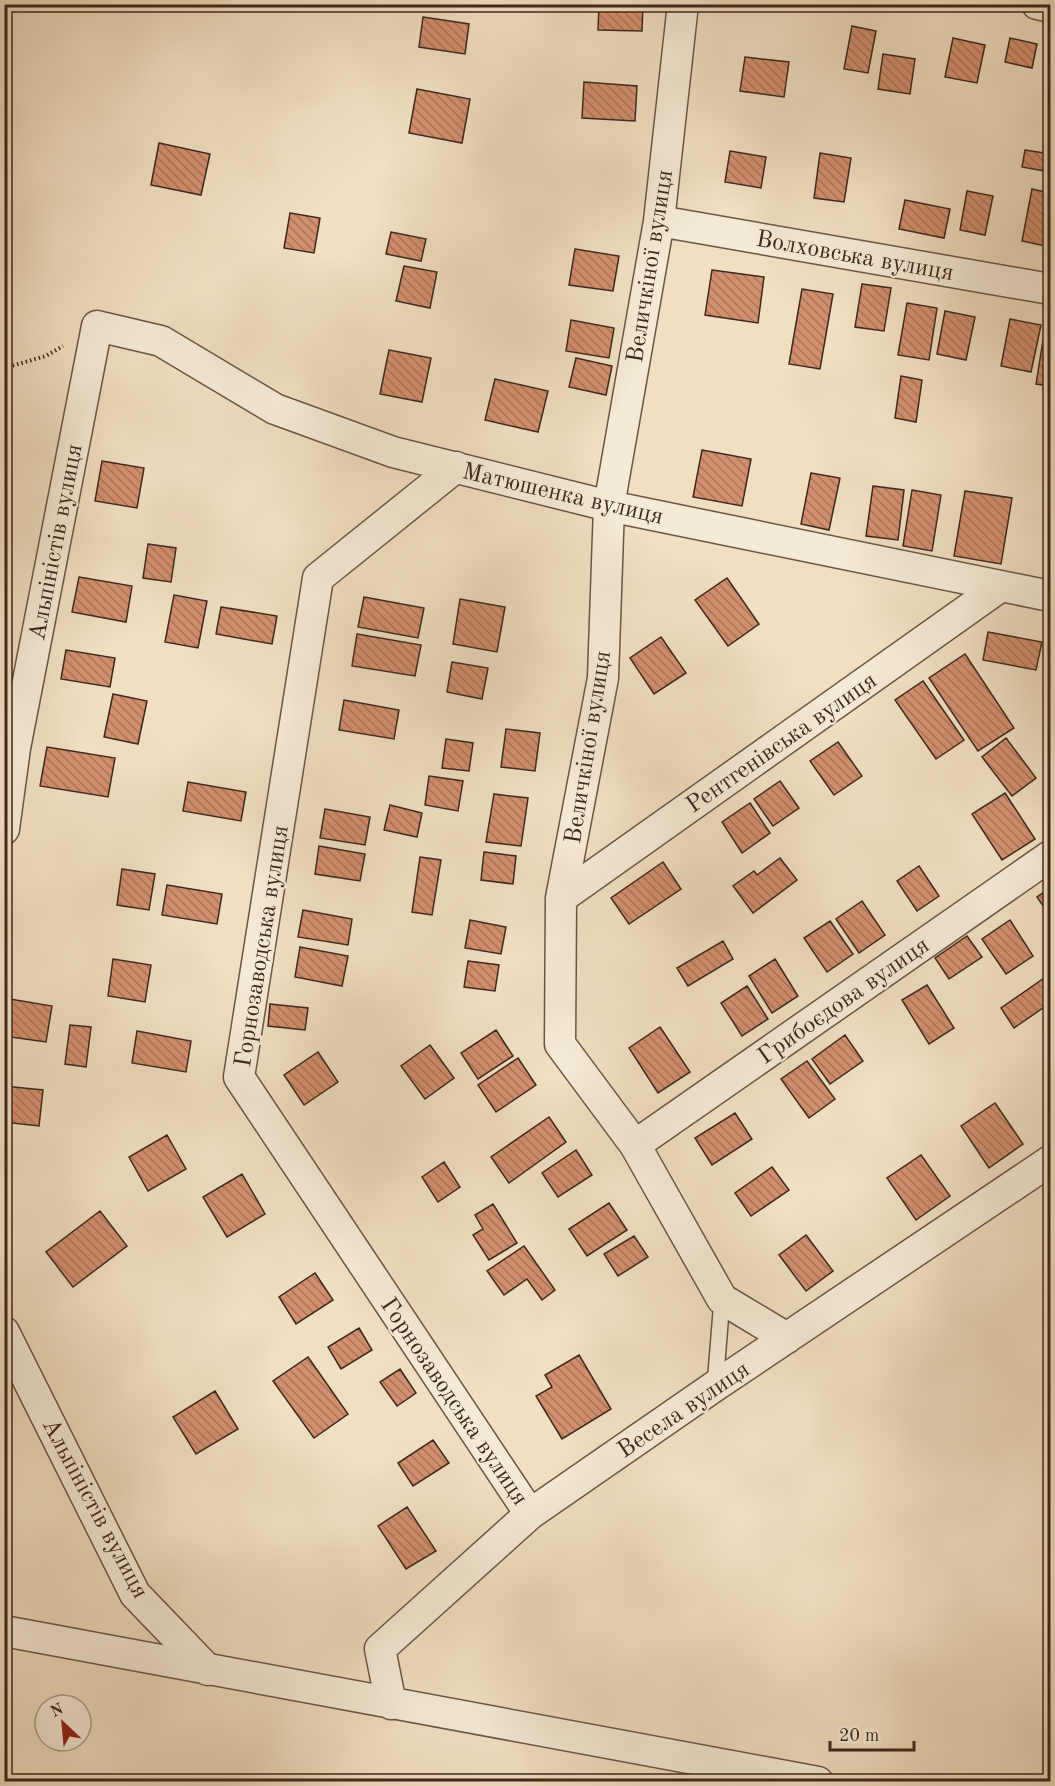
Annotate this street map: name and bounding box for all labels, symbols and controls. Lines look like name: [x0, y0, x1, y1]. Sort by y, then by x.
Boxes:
street label: Величкіної вулиця: [624, 168, 678, 365]
street label: Волховська вулиця: [754, 228, 955, 286]
street label: Альпіністів вулиця: [26, 442, 88, 643]
street label: Матюшенка вулиця: [460, 460, 666, 530]
street label: Величкіної вулиця: [562, 649, 616, 846]
street label: Рентгенівська вулиця: [683, 669, 882, 818]
street label: Горнозаводська вулиця: [232, 824, 294, 1069]
street label: Грибоєдова вулиця: [754, 934, 934, 1070]
street label: Горнозаводська вулиця: [375, 1294, 532, 1510]
street label: Весела вулиця: [614, 1358, 754, 1463]
street label: Альпіністів вулиця: [37, 1415, 152, 1603]
north arrow: [33, 1693, 93, 1753]
text: N: [48, 1701, 67, 1721]
scale bar: [830, 1714, 914, 1752]
text: 20 m: [839, 1727, 879, 1745]

